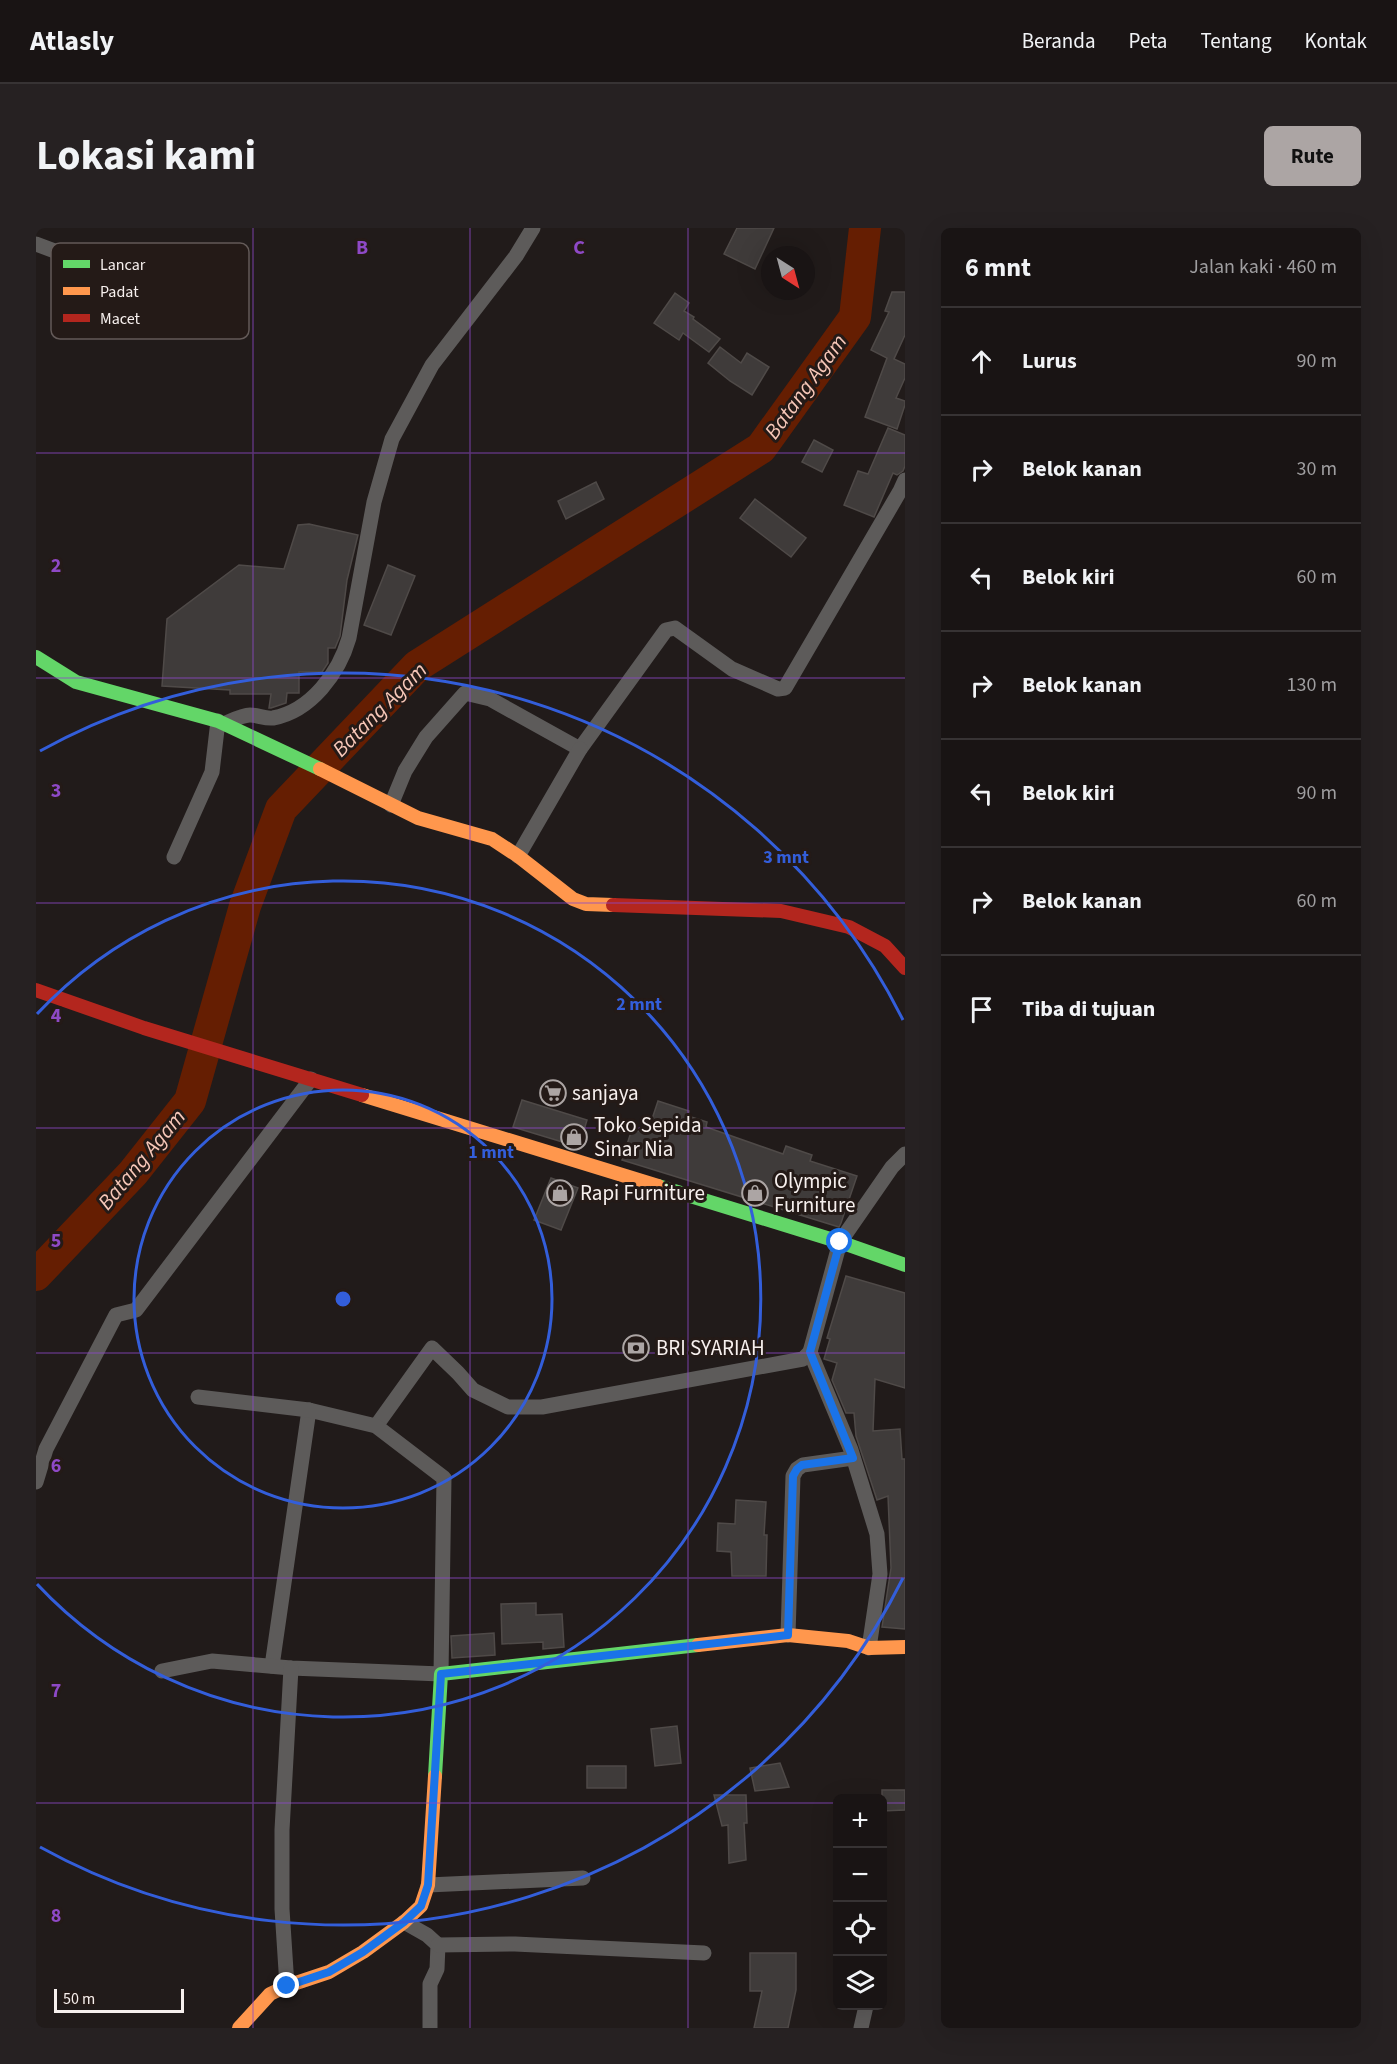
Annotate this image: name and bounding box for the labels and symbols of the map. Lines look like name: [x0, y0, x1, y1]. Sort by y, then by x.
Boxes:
text: B: [356, 234, 368, 262]
text: C: [573, 234, 585, 262]
legend: [51, 243, 249, 339]
north arrow: [761, 246, 815, 300]
text: Lancar: [100, 254, 146, 276]
text: Padat: [100, 281, 139, 303]
text: Macet: [100, 308, 140, 330]
water label: Batang Agam: [757, 327, 855, 446]
text: 2: [51, 552, 61, 580]
water label: Batang Agam: [325, 655, 434, 764]
text: 3: [51, 777, 61, 805]
text: 3 mnt: [763, 845, 809, 870]
text: 2 mnt: [616, 992, 662, 1017]
text: 4: [51, 1002, 62, 1030]
supermarket icon: sanjaya: [538, 1078, 568, 1108]
place label: sanjaya: [572, 1078, 639, 1108]
water label: Batang Agam: [90, 1102, 194, 1217]
place label: Toko Sepida Sinar Nia: [594, 1110, 702, 1164]
shop icon: Toko Sepida Sinar Nia: [559, 1122, 589, 1152]
text: 1 mnt: [468, 1140, 514, 1165]
place label: Olympic Furniture: [774, 1166, 855, 1220]
shop icon: Rapi Furniture: [545, 1178, 575, 1208]
place label: Rapi Furniture: [580, 1178, 705, 1208]
shop icon: Olympic Furniture: [740, 1178, 770, 1208]
text: 5: [51, 1227, 61, 1255]
route start: [826, 1228, 852, 1254]
centre of rings: [333, 1289, 353, 1309]
bank icon: BRI SYARIAH: [621, 1333, 651, 1363]
place label: BRI SYARIAH: [656, 1333, 765, 1363]
text: 6: [51, 1452, 61, 1480]
text: 7: [51, 1677, 61, 1705]
text: 8: [51, 1902, 61, 1930]
route end: [273, 1972, 299, 1998]
scale bar: [54, 1986, 184, 2014]

